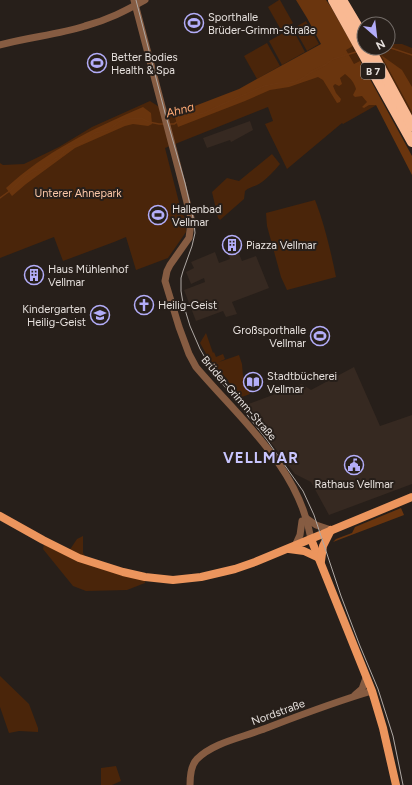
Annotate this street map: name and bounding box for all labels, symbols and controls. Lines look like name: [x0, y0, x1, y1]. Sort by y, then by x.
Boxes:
place label: Sporthalle Brüder-Grimm-Straße: [208, 11, 316, 37]
sports icon: Sporthalle Brüder-Grimm-Straße: [183, 12, 205, 34]
north arrow: [356, 16, 396, 56]
text: N: [374, 37, 387, 52]
place label: Better Bodies Health & Spa: [111, 51, 178, 77]
sports icon: Better Bodies Health & Spa: [86, 52, 108, 74]
road number: B 7: [361, 63, 385, 79]
water label: Ahna: [163, 100, 196, 121]
park label: Unterer Ahnepark: [34, 187, 122, 200]
place label: Hallenbad Vellmar: [172, 203, 221, 229]
sports icon: Hallenbad Vellmar: [147, 204, 169, 226]
building icon: Piazza Vellmar: [221, 234, 243, 256]
place label: Piazza Vellmar: [246, 239, 317, 252]
place label: Haus Mühlenhof Vellmar: [48, 263, 130, 289]
building icon: Haus Mühlenhof Vellmar: [23, 264, 45, 286]
church icon: Heilig-Geist: [133, 294, 155, 316]
place label: Heilig-Geist: [158, 299, 217, 312]
place label: Kindergarten Heilig-Geist: [22, 303, 86, 329]
school or university icon: Kindergarten Heilig-Geist: [89, 304, 111, 326]
place label: Großsporthalle Vellmar: [233, 324, 306, 350]
sports icon: Großsporthalle Vellmar: [309, 325, 331, 347]
street label: Brüder-Grimm-Straße: [198, 353, 279, 443]
place label: Stadtbücherei Vellmar: [267, 370, 337, 396]
library icon: Stadtbücherei Vellmar: [242, 371, 264, 393]
district label: VELLMAR: [223, 449, 299, 467]
public building icon: Rathaus Vellmar: [343, 454, 365, 476]
place label: Rathaus Vellmar: [314, 478, 394, 491]
street label: Nordstraße: [250, 697, 307, 728]

